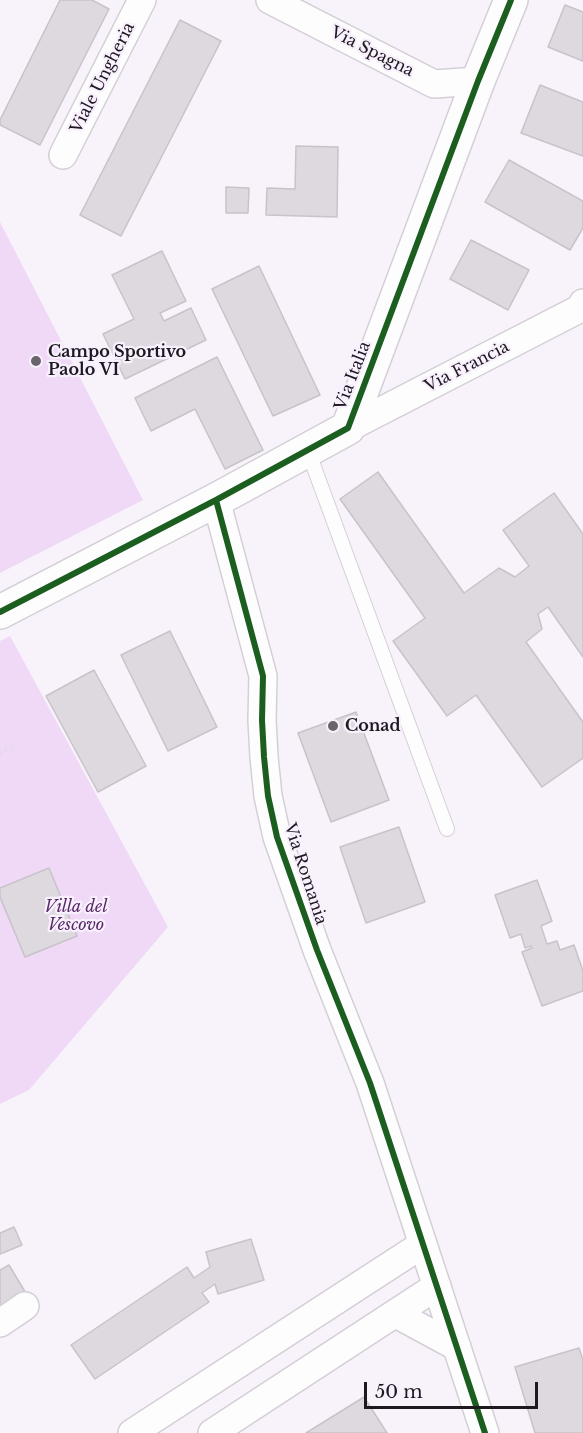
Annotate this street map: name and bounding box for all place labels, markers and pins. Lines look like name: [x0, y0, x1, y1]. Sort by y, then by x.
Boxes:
place label: Campo Sportivo Paolo VI: [48, 342, 186, 380]
marker: Campo Sportivo Paolo VI: [29, 354, 43, 368]
place label: Conad: [345, 716, 401, 736]
marker: Conad: [326, 719, 340, 733]

